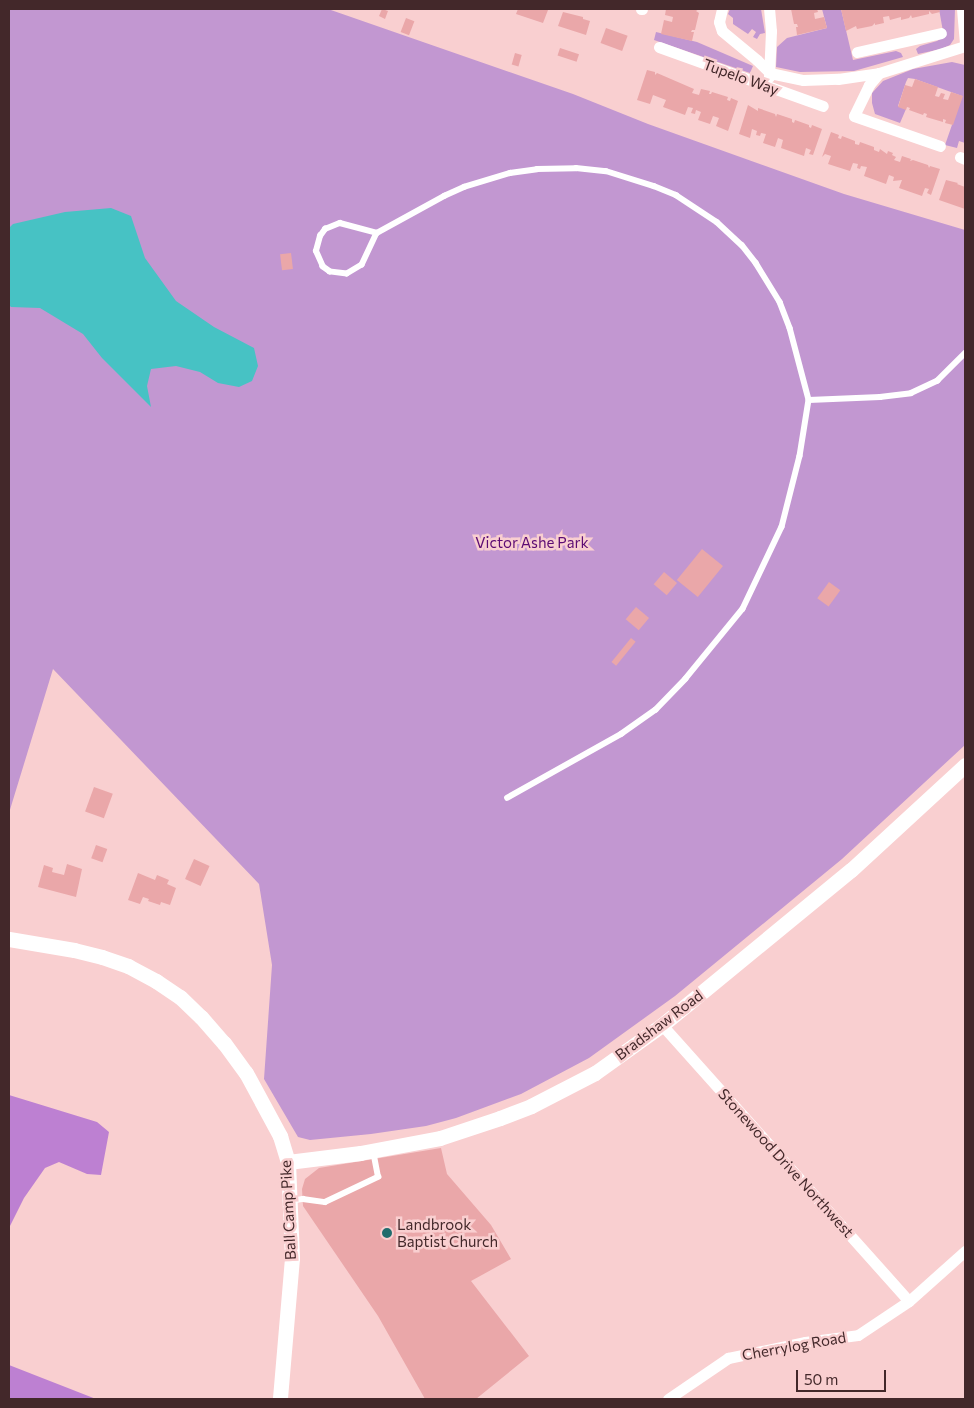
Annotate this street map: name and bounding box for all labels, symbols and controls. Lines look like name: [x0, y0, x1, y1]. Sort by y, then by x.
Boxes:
street label: Tupelo Way: [701, 55, 781, 99]
park label: Victor Ashe Park: [475, 534, 589, 552]
street label: Bradshaw Road: [612, 986, 706, 1064]
street label: Stonewood Drive Northwest: [715, 1085, 857, 1241]
street label: Ball Camp Pike: [276, 1160, 300, 1260]
place label: Landbrook Baptist Church: [397, 1215, 498, 1250]
marker: Landbrook Baptist Church: [381, 1227, 393, 1239]
street label: Cherrylog Road: [741, 1328, 847, 1364]
scale bar: [799, 1360, 889, 1392]
text: 50 m: [804, 1370, 838, 1388]

